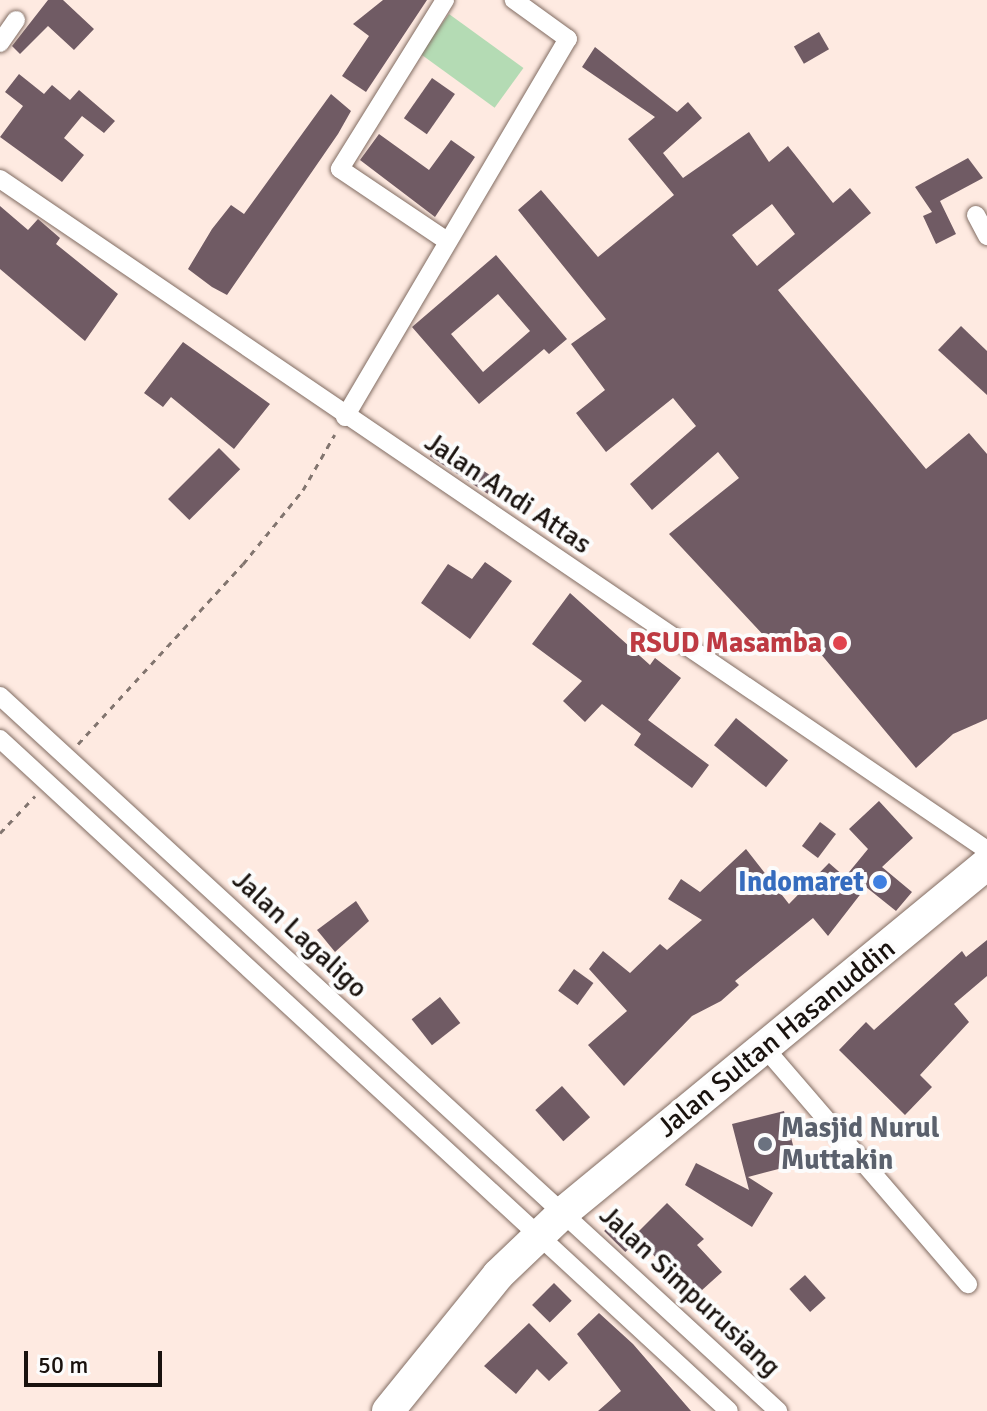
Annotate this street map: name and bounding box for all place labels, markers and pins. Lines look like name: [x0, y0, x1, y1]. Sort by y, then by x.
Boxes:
place label: RSUD Masamba: [629, 626, 822, 660]
marker: RSUD Masamba: [829, 632, 851, 654]
place label: Indomaret: [738, 865, 864, 899]
marker: Indomaret: [871, 873, 889, 891]
place label: Masjid Nurul Muttakin: [781, 1111, 939, 1177]
marker: Masjid Nurul Muttakin: [756, 1135, 774, 1153]

